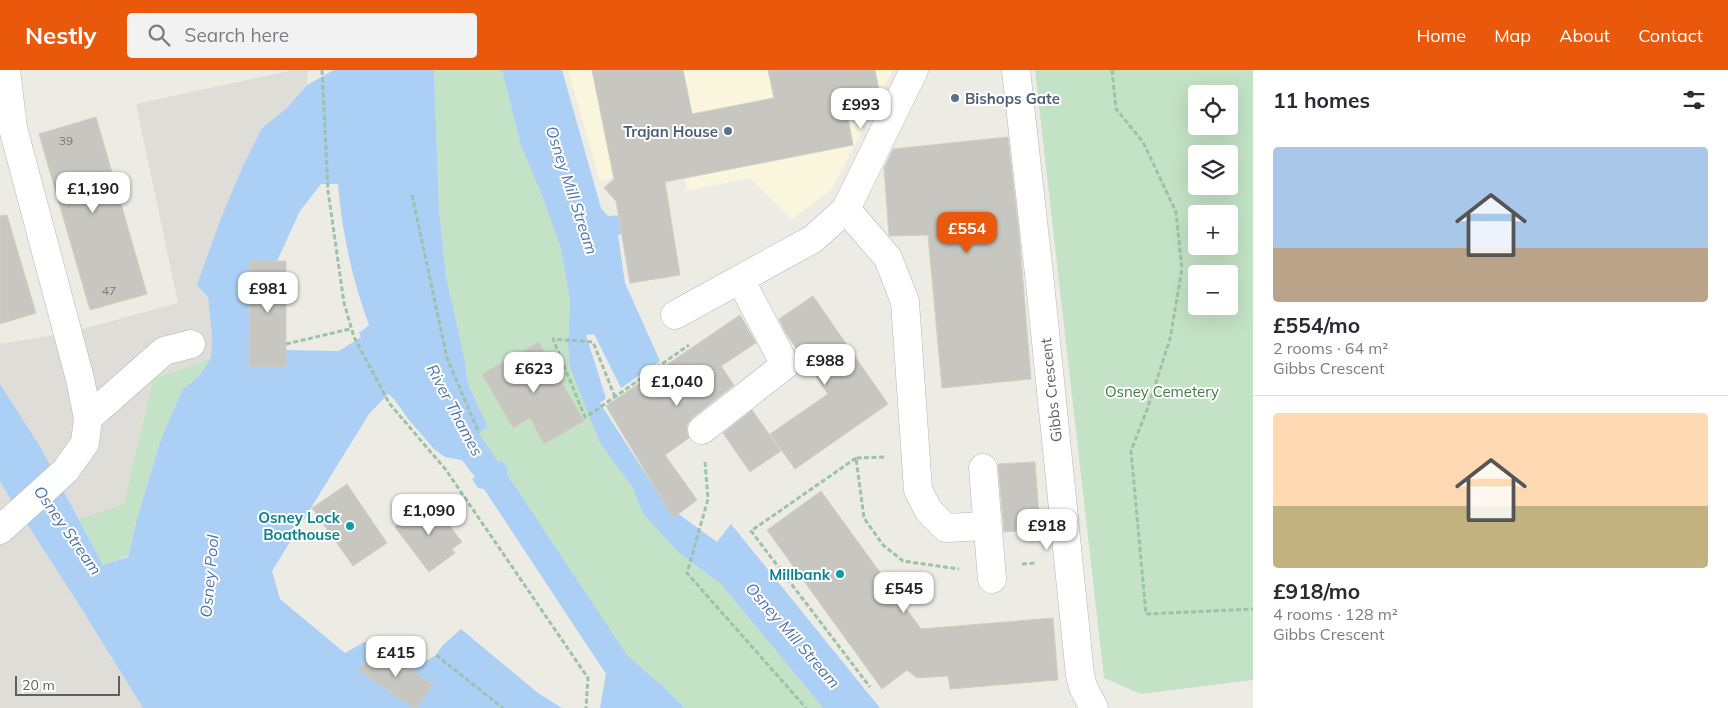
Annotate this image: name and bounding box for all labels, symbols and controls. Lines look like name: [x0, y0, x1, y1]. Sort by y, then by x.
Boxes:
search box: [127, 13, 477, 58]
text: Nestly: [25, 20, 97, 50]
icon: search: [145, 21, 173, 49]
text: Search here: [185, 23, 289, 47]
text: Home: [1416, 24, 1466, 47]
text: Map: [1494, 24, 1531, 47]
text: About: [1559, 24, 1610, 47]
text: Contact: [1638, 24, 1703, 47]
map controls: [1188, 85, 1238, 315]
button: locate: [1188, 85, 1238, 135]
icon: filters: [1680, 86, 1708, 114]
text: 11 homes: [1273, 87, 1370, 113]
pin: £993: [831, 88, 891, 130]
place label: Bishops Gate: [965, 89, 1060, 108]
marker: Bishops Gate: [949, 92, 961, 104]
text: £993: [842, 94, 880, 114]
place label: Trajan House: [623, 122, 718, 141]
water label: Osney Mill Stream: [542, 123, 602, 257]
marker: Trajan House: [722, 125, 734, 137]
house number: 39: [59, 133, 73, 148]
button: layers: [1188, 145, 1238, 195]
pin: £1,190: [52, 172, 134, 214]
text: £1,190: [67, 178, 119, 198]
icon: home: [1446, 180, 1536, 270]
button: +: [1188, 205, 1238, 255]
pin: £554: [937, 212, 997, 254]
text: £554: [948, 218, 986, 238]
button: −: [1188, 265, 1238, 315]
pin: £981: [238, 272, 298, 314]
text: £981: [249, 278, 287, 298]
house number: 47: [102, 283, 116, 298]
text: £554/mo: [1273, 312, 1360, 338]
street label: Gibbs Crescent: [1036, 337, 1066, 443]
text: 2 rooms · 64 m²: [1273, 338, 1388, 358]
pin: £988: [795, 344, 855, 386]
text: £988: [806, 350, 844, 370]
pin: £623: [504, 352, 564, 394]
text: £623: [515, 358, 553, 378]
text: Gibbs Crescent: [1273, 358, 1385, 378]
water label: River Thames: [422, 361, 488, 459]
pin: £1,040: [636, 364, 718, 407]
text: £1,040: [651, 371, 703, 391]
park label: Osney Cemetery: [1105, 382, 1219, 401]
icon: home: [1446, 445, 1536, 535]
water label: Osney Stream: [30, 481, 106, 579]
pin: £1,090: [388, 494, 470, 536]
text: £1,090: [403, 500, 455, 520]
place label: Osney Lock Boathouse: [258, 508, 341, 544]
pin: £918: [1017, 508, 1077, 551]
text: £918: [1028, 515, 1066, 535]
marker: Osney Lock Boathouse: [344, 520, 356, 532]
water label: Osney Pool: [195, 534, 223, 618]
place label: Millbank: [769, 565, 831, 584]
marker: Millbank: [834, 568, 846, 580]
pin: £545: [874, 572, 934, 614]
water label: Osney Mill Stream: [742, 578, 844, 692]
text: £545: [885, 578, 923, 598]
text: £918/mo: [1273, 578, 1360, 604]
text: 4 rooms · 128 m²: [1273, 604, 1398, 624]
text: Gibbs Crescent: [1273, 624, 1385, 644]
pin: £415: [366, 636, 426, 678]
text: £415: [377, 642, 415, 662]
scale bar: [15, 673, 120, 696]
text: 20 m: [22, 676, 55, 694]

